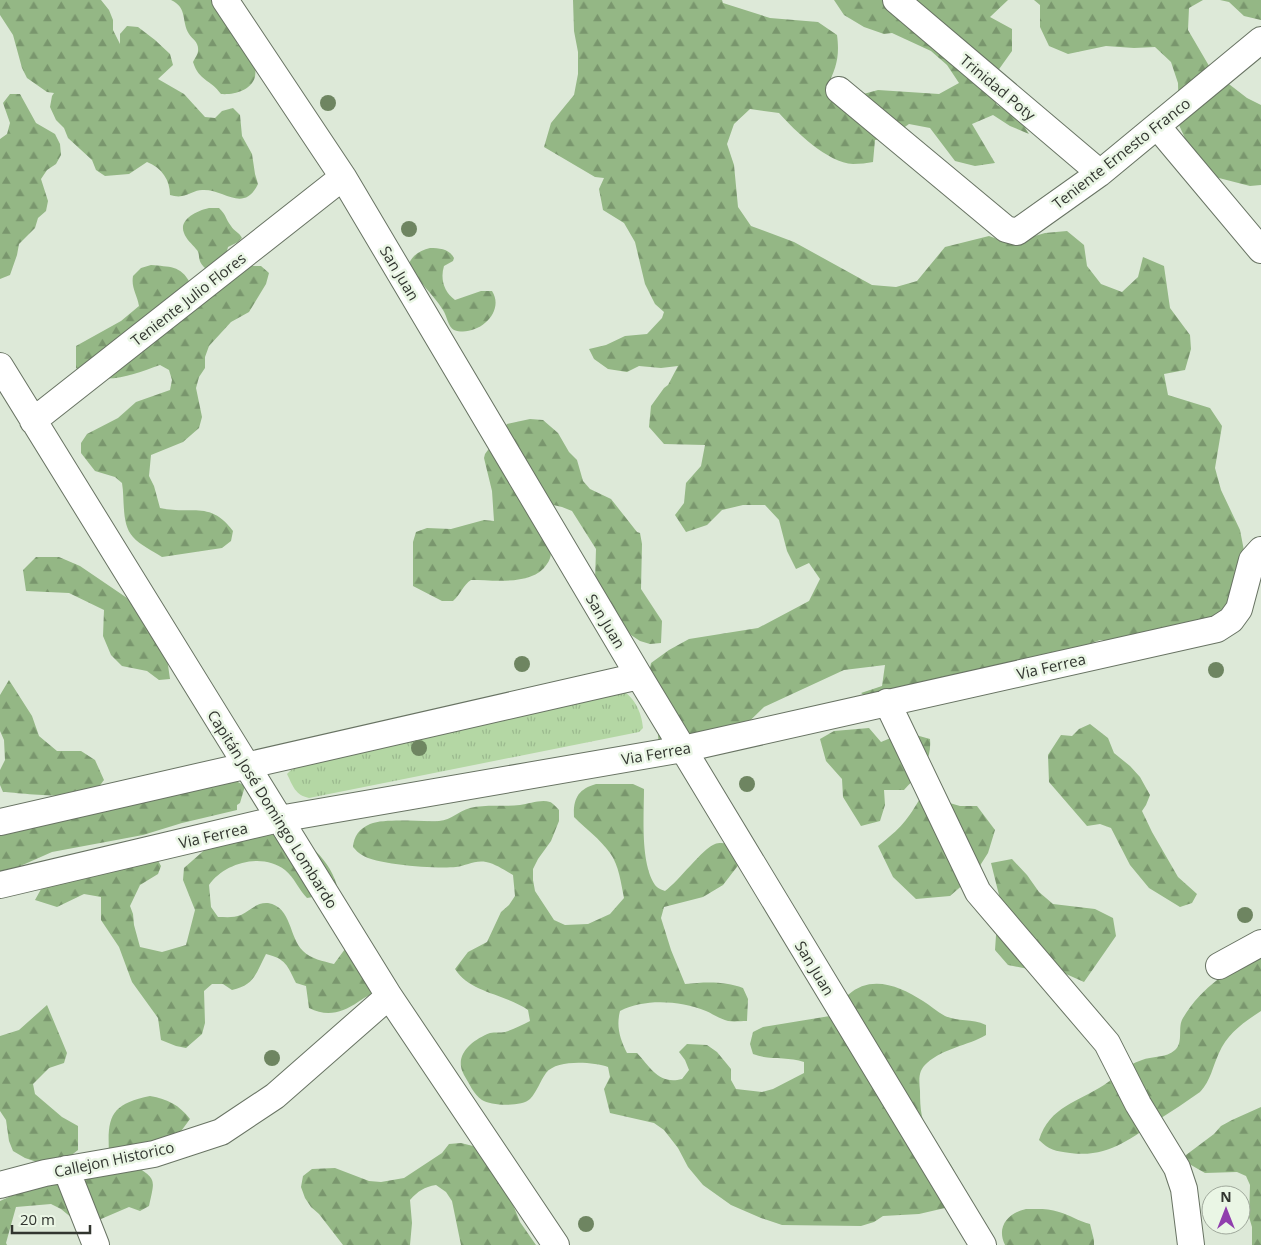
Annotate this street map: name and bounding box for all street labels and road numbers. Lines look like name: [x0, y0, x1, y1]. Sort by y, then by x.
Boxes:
street label: Trinidad Poty: [956, 50, 1040, 125]
street label: Teniente Ernesto Franco: [1048, 93, 1194, 213]
street label: San Juan: [376, 242, 424, 304]
street label: Teniente Julio Flores: [126, 248, 250, 350]
street label: San Juan: [582, 590, 630, 652]
street label: Via Ferrea: [1015, 648, 1087, 684]
street label: Capitán José Domingo Lombardo: [203, 706, 343, 912]
street label: Via Ferrea: [620, 737, 692, 769]
street label: Via Ferrea: [177, 817, 249, 853]
street label: San Juan: [791, 937, 839, 999]
street label: Callejon Historico: [52, 1137, 176, 1181]

